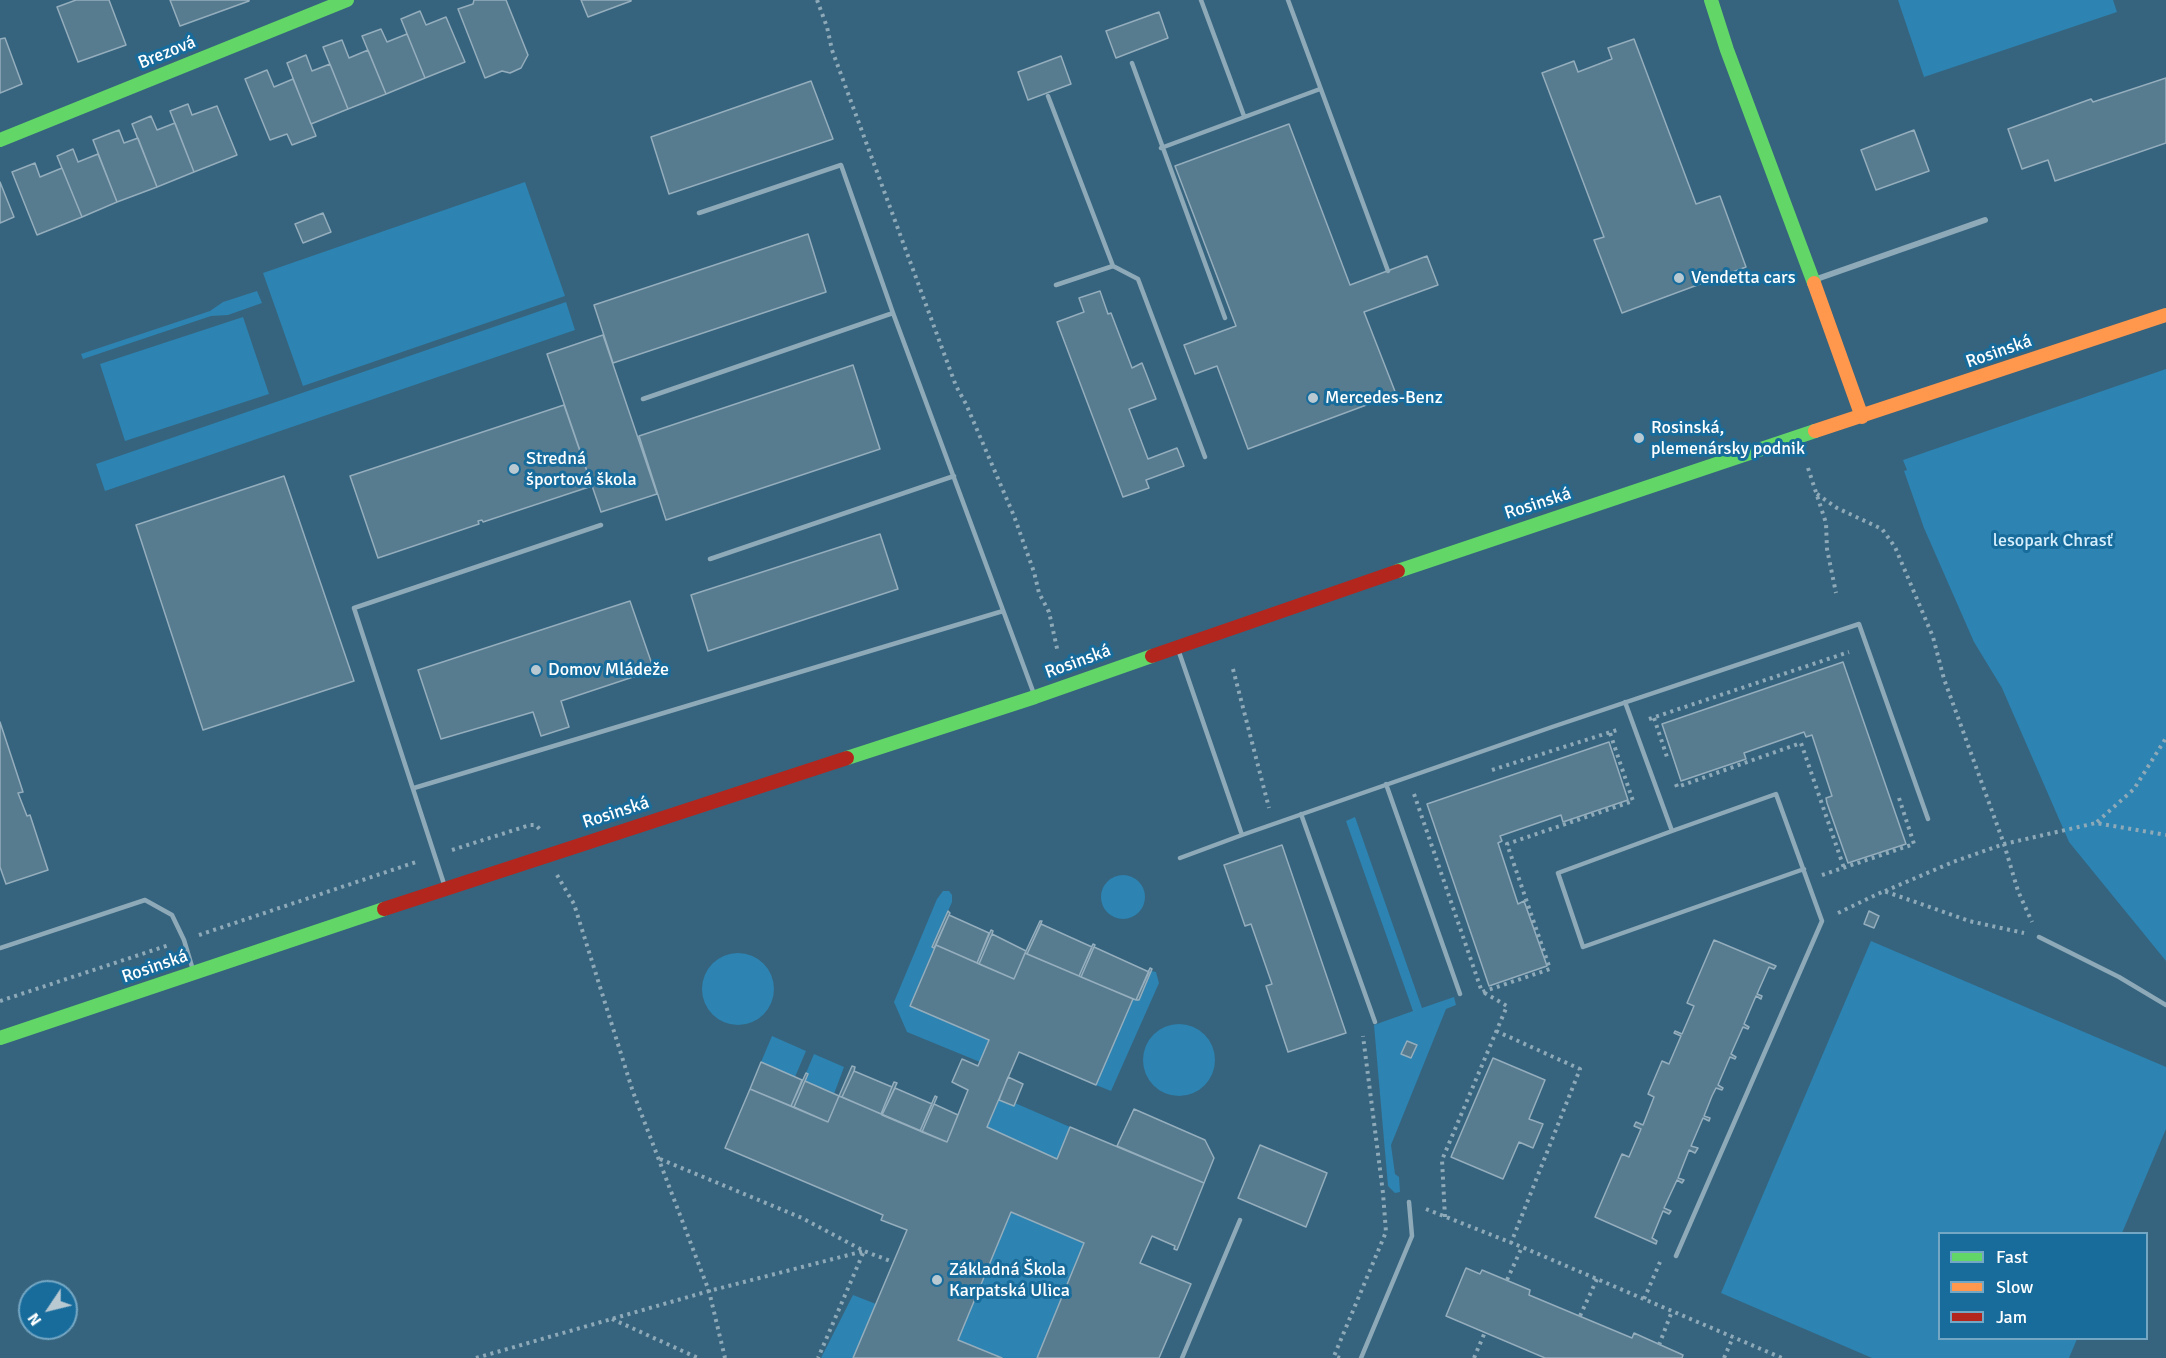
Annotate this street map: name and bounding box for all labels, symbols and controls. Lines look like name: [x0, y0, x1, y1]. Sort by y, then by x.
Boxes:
street label: Brezová: [135, 32, 199, 74]
place label: Vendetta cars: [1691, 267, 1796, 289]
marker: Vendetta cars: [1672, 271, 1686, 285]
street label: Rosinská: [1963, 331, 2035, 373]
place label: Mercedes-Benz: [1325, 387, 1443, 409]
marker: Mercedes-Benz: [1306, 391, 1320, 405]
place label: Rosinská, plemenársky podnik: [1651, 417, 1805, 460]
marker: Rosinská, plemenársky podnik: [1632, 431, 1646, 445]
place label: Stredná športová škola: [526, 448, 637, 490]
marker: Stredná športová škola: [507, 462, 521, 476]
street label: Rosinská: [1502, 483, 1574, 525]
park label: lesopark Chrasť: [1993, 530, 2113, 552]
street label: Rosinská: [1042, 640, 1114, 684]
place label: Domov Mládeže: [548, 659, 669, 681]
marker: Domov Mládeže: [529, 663, 543, 677]
street label: Rosinská: [580, 792, 652, 834]
street label: Rosinská: [119, 946, 191, 988]
legend: [1938, 1232, 2148, 1340]
text: Fast: [1996, 1246, 2028, 1268]
place label: Základná Škola Karpatská Ulica: [949, 1259, 1070, 1302]
marker: Základná Škola Karpatská Ulica: [930, 1273, 944, 1287]
text: Slow: [1996, 1276, 2033, 1298]
north arrow: [18, 1280, 78, 1340]
text: Jam: [1996, 1306, 2027, 1328]
text: N: [24, 1309, 46, 1329]

